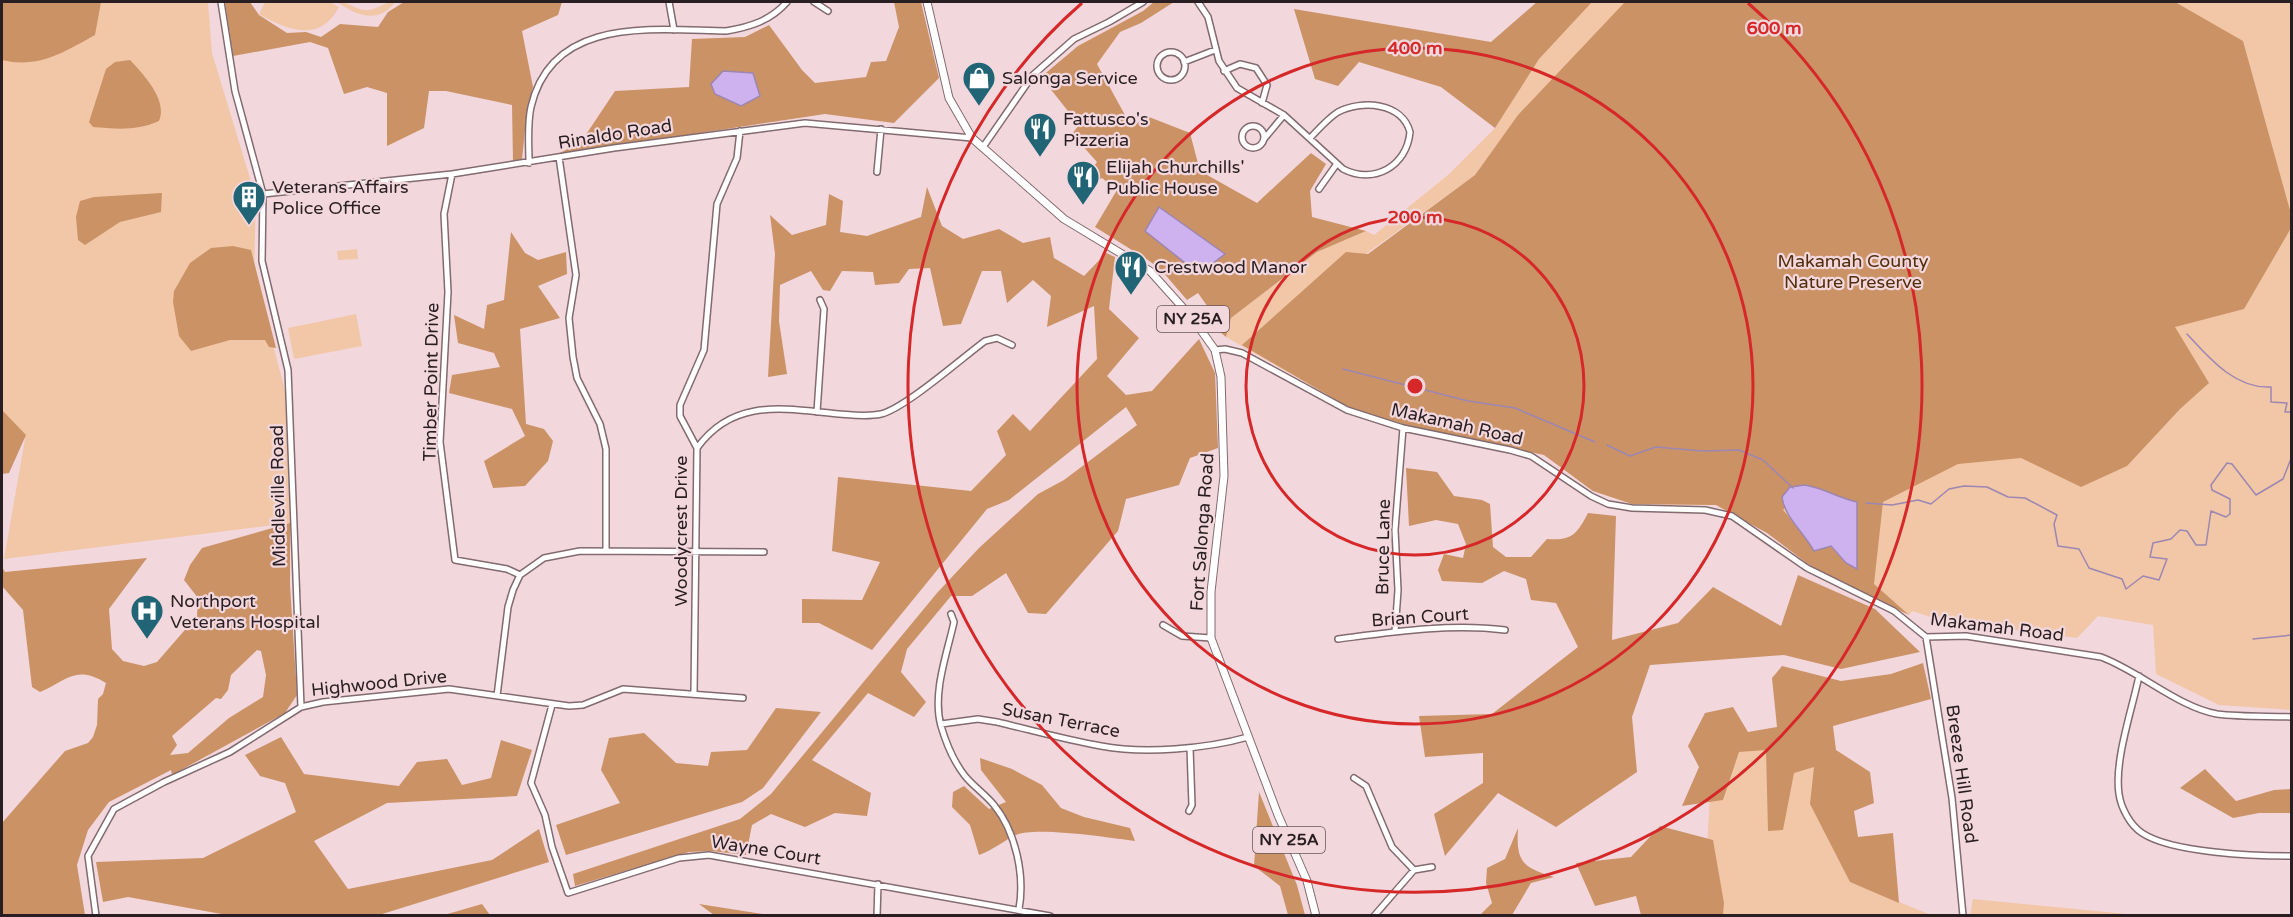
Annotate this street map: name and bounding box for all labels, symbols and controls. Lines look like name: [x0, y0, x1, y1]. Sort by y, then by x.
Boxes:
text: 600 m: [1746, 17, 1802, 39]
text: 400 m: [1387, 37, 1443, 59]
shop icon: Salonga Service: [961, 60, 997, 107]
place label: Salonga Service: [1002, 67, 1138, 89]
place label: Fattusco's Pizzeria: [1063, 108, 1149, 151]
restaurant icon: Fattusco's Pizzeria: [1022, 111, 1058, 158]
street label: Rinaldo Road: [556, 114, 674, 154]
place label: Elijah Churchills' Public House: [1106, 156, 1244, 199]
restaurant icon: Elijah Churchills' Public House: [1065, 159, 1101, 206]
place label: Veterans Affairs Police Office: [272, 176, 409, 219]
building icon: Veterans Affairs Police Office: [231, 179, 267, 226]
text: 200 m: [1387, 206, 1443, 228]
restaurant icon: Crestwood Manor: [1113, 249, 1149, 296]
park label: Makamah County Nature Preserve: [1778, 250, 1929, 293]
place label: Crestwood Manor: [1154, 256, 1307, 278]
street label: Timber Point Drive: [419, 302, 443, 462]
road number: NY 25A: [1157, 306, 1229, 332]
centre of rings: [1405, 376, 1425, 396]
street label: Makamah Road: [1389, 398, 1525, 450]
street label: Middleville Road: [266, 425, 290, 567]
street label: Fort Salonga Road: [1185, 452, 1219, 612]
street label: Woodycrest Drive: [670, 455, 692, 607]
street label: Bruce Lane: [1371, 499, 1395, 595]
place label: Northport Veterans Hospital: [170, 590, 320, 633]
hospital icon: Northport Veterans Hospital: [129, 593, 165, 640]
street label: Brian Court: [1371, 603, 1469, 631]
street label: Makamah Road: [1929, 608, 2065, 646]
street label: Highwood Drive: [310, 665, 448, 701]
street label: Susan Terrace: [1000, 698, 1122, 742]
street label: Breeze Hill Road: [1941, 703, 1983, 845]
road number: NY 25A: [1253, 827, 1325, 853]
street label: Wayne Court: [710, 830, 823, 870]

